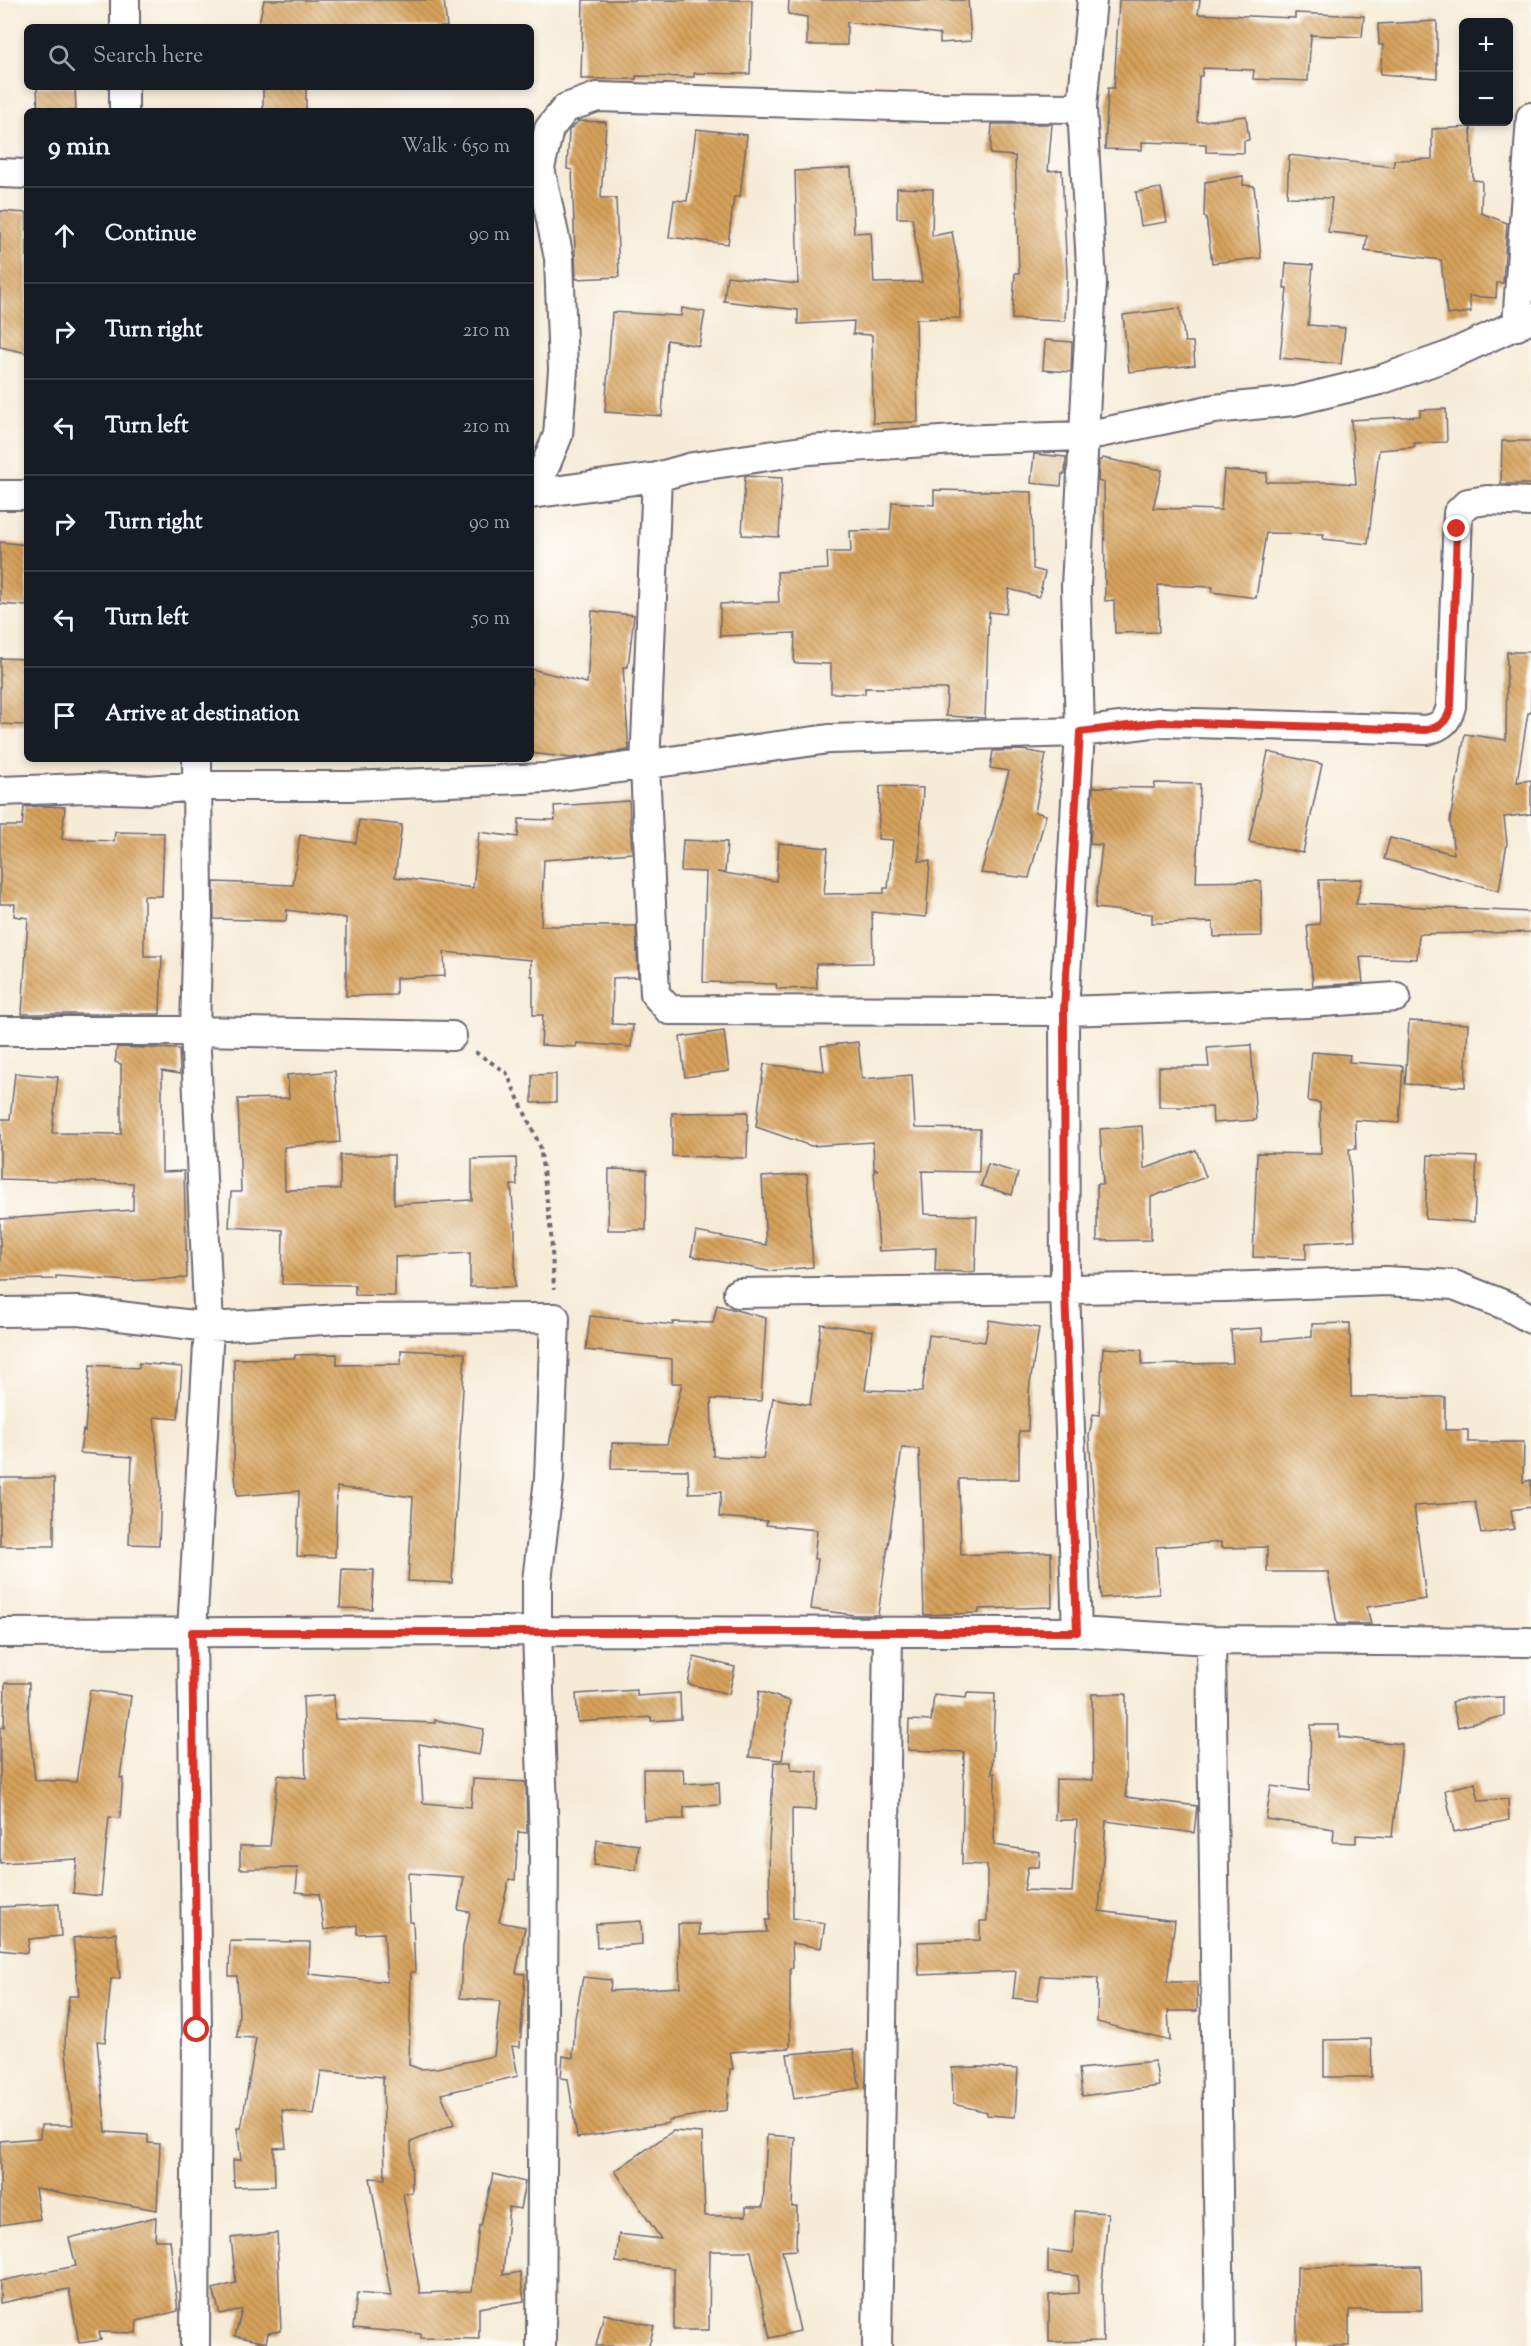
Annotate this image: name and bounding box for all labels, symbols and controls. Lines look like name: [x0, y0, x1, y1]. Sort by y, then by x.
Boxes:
map controls: [1459, 18, 1513, 126]
button: +: [1459, 18, 1513, 72]
search box: [24, 24, 534, 90]
icon: search: [45, 41, 78, 74]
text: Search here: [93, 41, 203, 73]
button: −: [1459, 72, 1513, 126]
text: 9 min: [48, 129, 110, 166]
text: Walk · 650 m: [401, 133, 510, 162]
icon: ahead: [48, 219, 81, 252]
text: Continue: [105, 219, 196, 251]
text: 90 m: [469, 221, 510, 250]
icon: right: [48, 315, 81, 348]
text: Turn right: [105, 315, 202, 347]
text: 210 m: [463, 317, 510, 346]
icon: left: [48, 411, 81, 444]
text: Turn left: [105, 411, 188, 443]
text: 210 m: [463, 413, 510, 442]
icon: right: [48, 507, 81, 540]
text: Turn right: [105, 507, 202, 539]
text: 90 m: [469, 509, 510, 538]
route end: [1443, 515, 1469, 541]
icon: left: [48, 603, 81, 636]
text: Turn left: [105, 603, 188, 635]
text: 50 m: [472, 605, 510, 634]
icon: arrive: [48, 699, 81, 732]
text: Arrive at destination: [105, 699, 300, 731]
route start: [183, 2016, 209, 2042]

